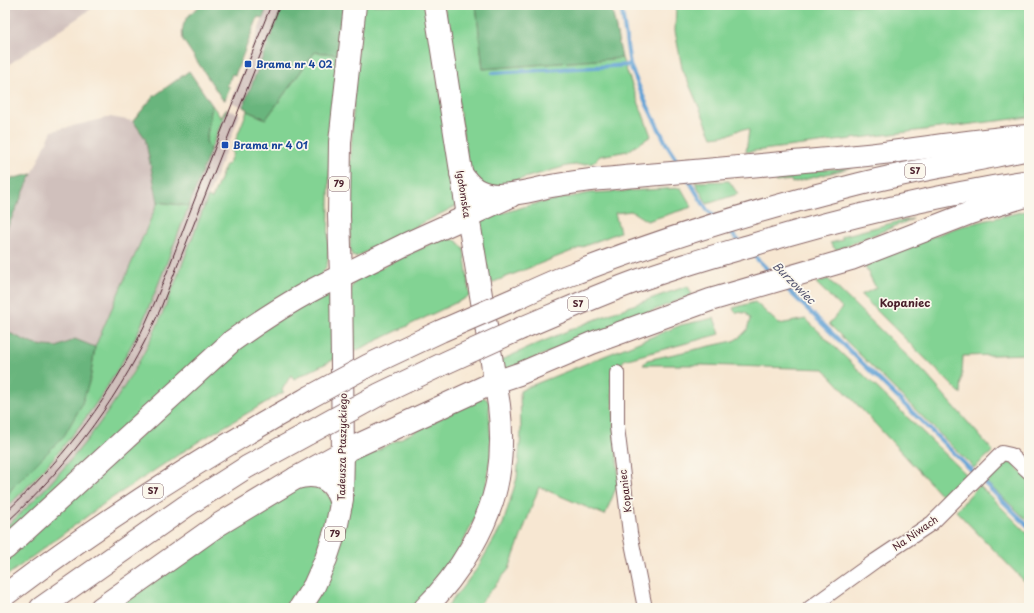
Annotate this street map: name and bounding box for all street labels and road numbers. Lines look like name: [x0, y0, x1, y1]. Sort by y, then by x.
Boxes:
road number: S7: [905, 164, 925, 178]
street label: Igołomska: [453, 169, 476, 220]
road number: 79: [329, 177, 349, 191]
road number: S7: [568, 297, 588, 311]
street label: Tadeusza Ptaszyckiego: [333, 393, 351, 501]
street label: Kopaniec: [614, 469, 635, 513]
road number: S7: [143, 484, 163, 498]
street label: Na Niwach: [889, 511, 941, 554]
road number: 79: [325, 527, 345, 541]

